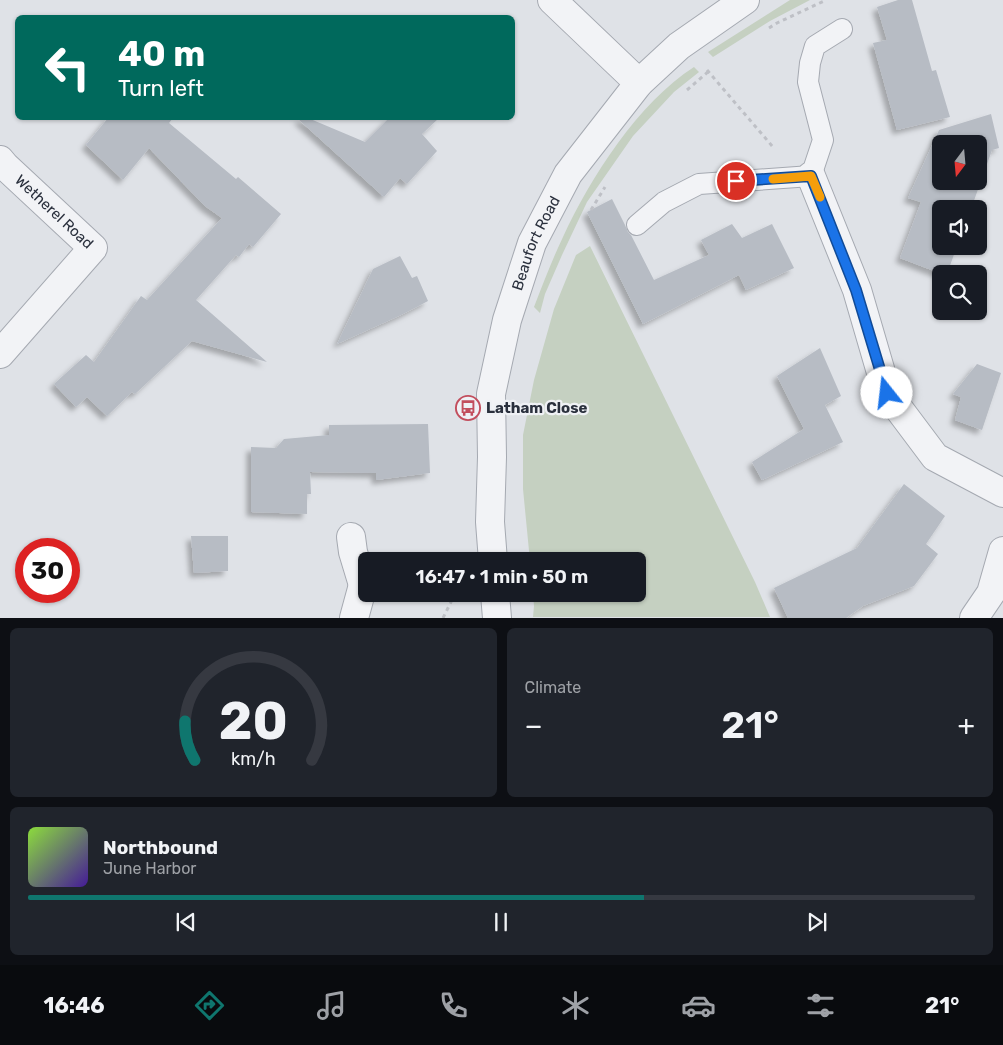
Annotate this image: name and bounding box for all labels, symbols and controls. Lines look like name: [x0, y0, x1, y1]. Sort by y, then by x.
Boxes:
text: 40 m: [118, 33, 205, 75]
icon: left: [35, 35, 100, 100]
text: Turn left: [118, 75, 204, 102]
north arrow: [932, 135, 988, 190]
map controls: [932, 135, 987, 320]
pin: [715, 160, 757, 202]
icon: arrive: [722, 167, 750, 195]
street label: Wetherel Road: [11, 171, 97, 253]
street label: Beaufort Road: [508, 193, 564, 293]
button: sound: [932, 200, 987, 255]
button: search: [932, 265, 987, 320]
position arrow: [860, 366, 912, 418]
bus stop icon: Latham Close: [455, 395, 481, 421]
place label: Latham Close: [486, 399, 588, 417]
speed limit sign: 30: [15, 538, 80, 603]
text: 16:47 · 1 min · 50 m: [416, 565, 588, 588]
text: Climate: [525, 678, 581, 697]
text: 20: [219, 690, 288, 752]
text: 21°: [721, 702, 779, 748]
text: −: [525, 709, 543, 742]
text: +: [958, 709, 975, 742]
text: km/h: [231, 748, 276, 769]
text: Northbound: [103, 836, 218, 859]
text: June Harbor: [103, 859, 196, 878]
icon: previous: [172, 908, 200, 936]
icon: pause: [487, 908, 515, 936]
icon: next: [803, 908, 831, 936]
icon: directions: [192, 988, 227, 1023]
icon: music: [314, 988, 349, 1023]
icon: phone: [436, 988, 471, 1023]
icon: climate: [558, 988, 593, 1023]
icon: car: [681, 988, 716, 1023]
icon: filters: [803, 988, 838, 1023]
text: 16:46: [44, 992, 105, 1019]
text: 21°: [925, 992, 959, 1019]

